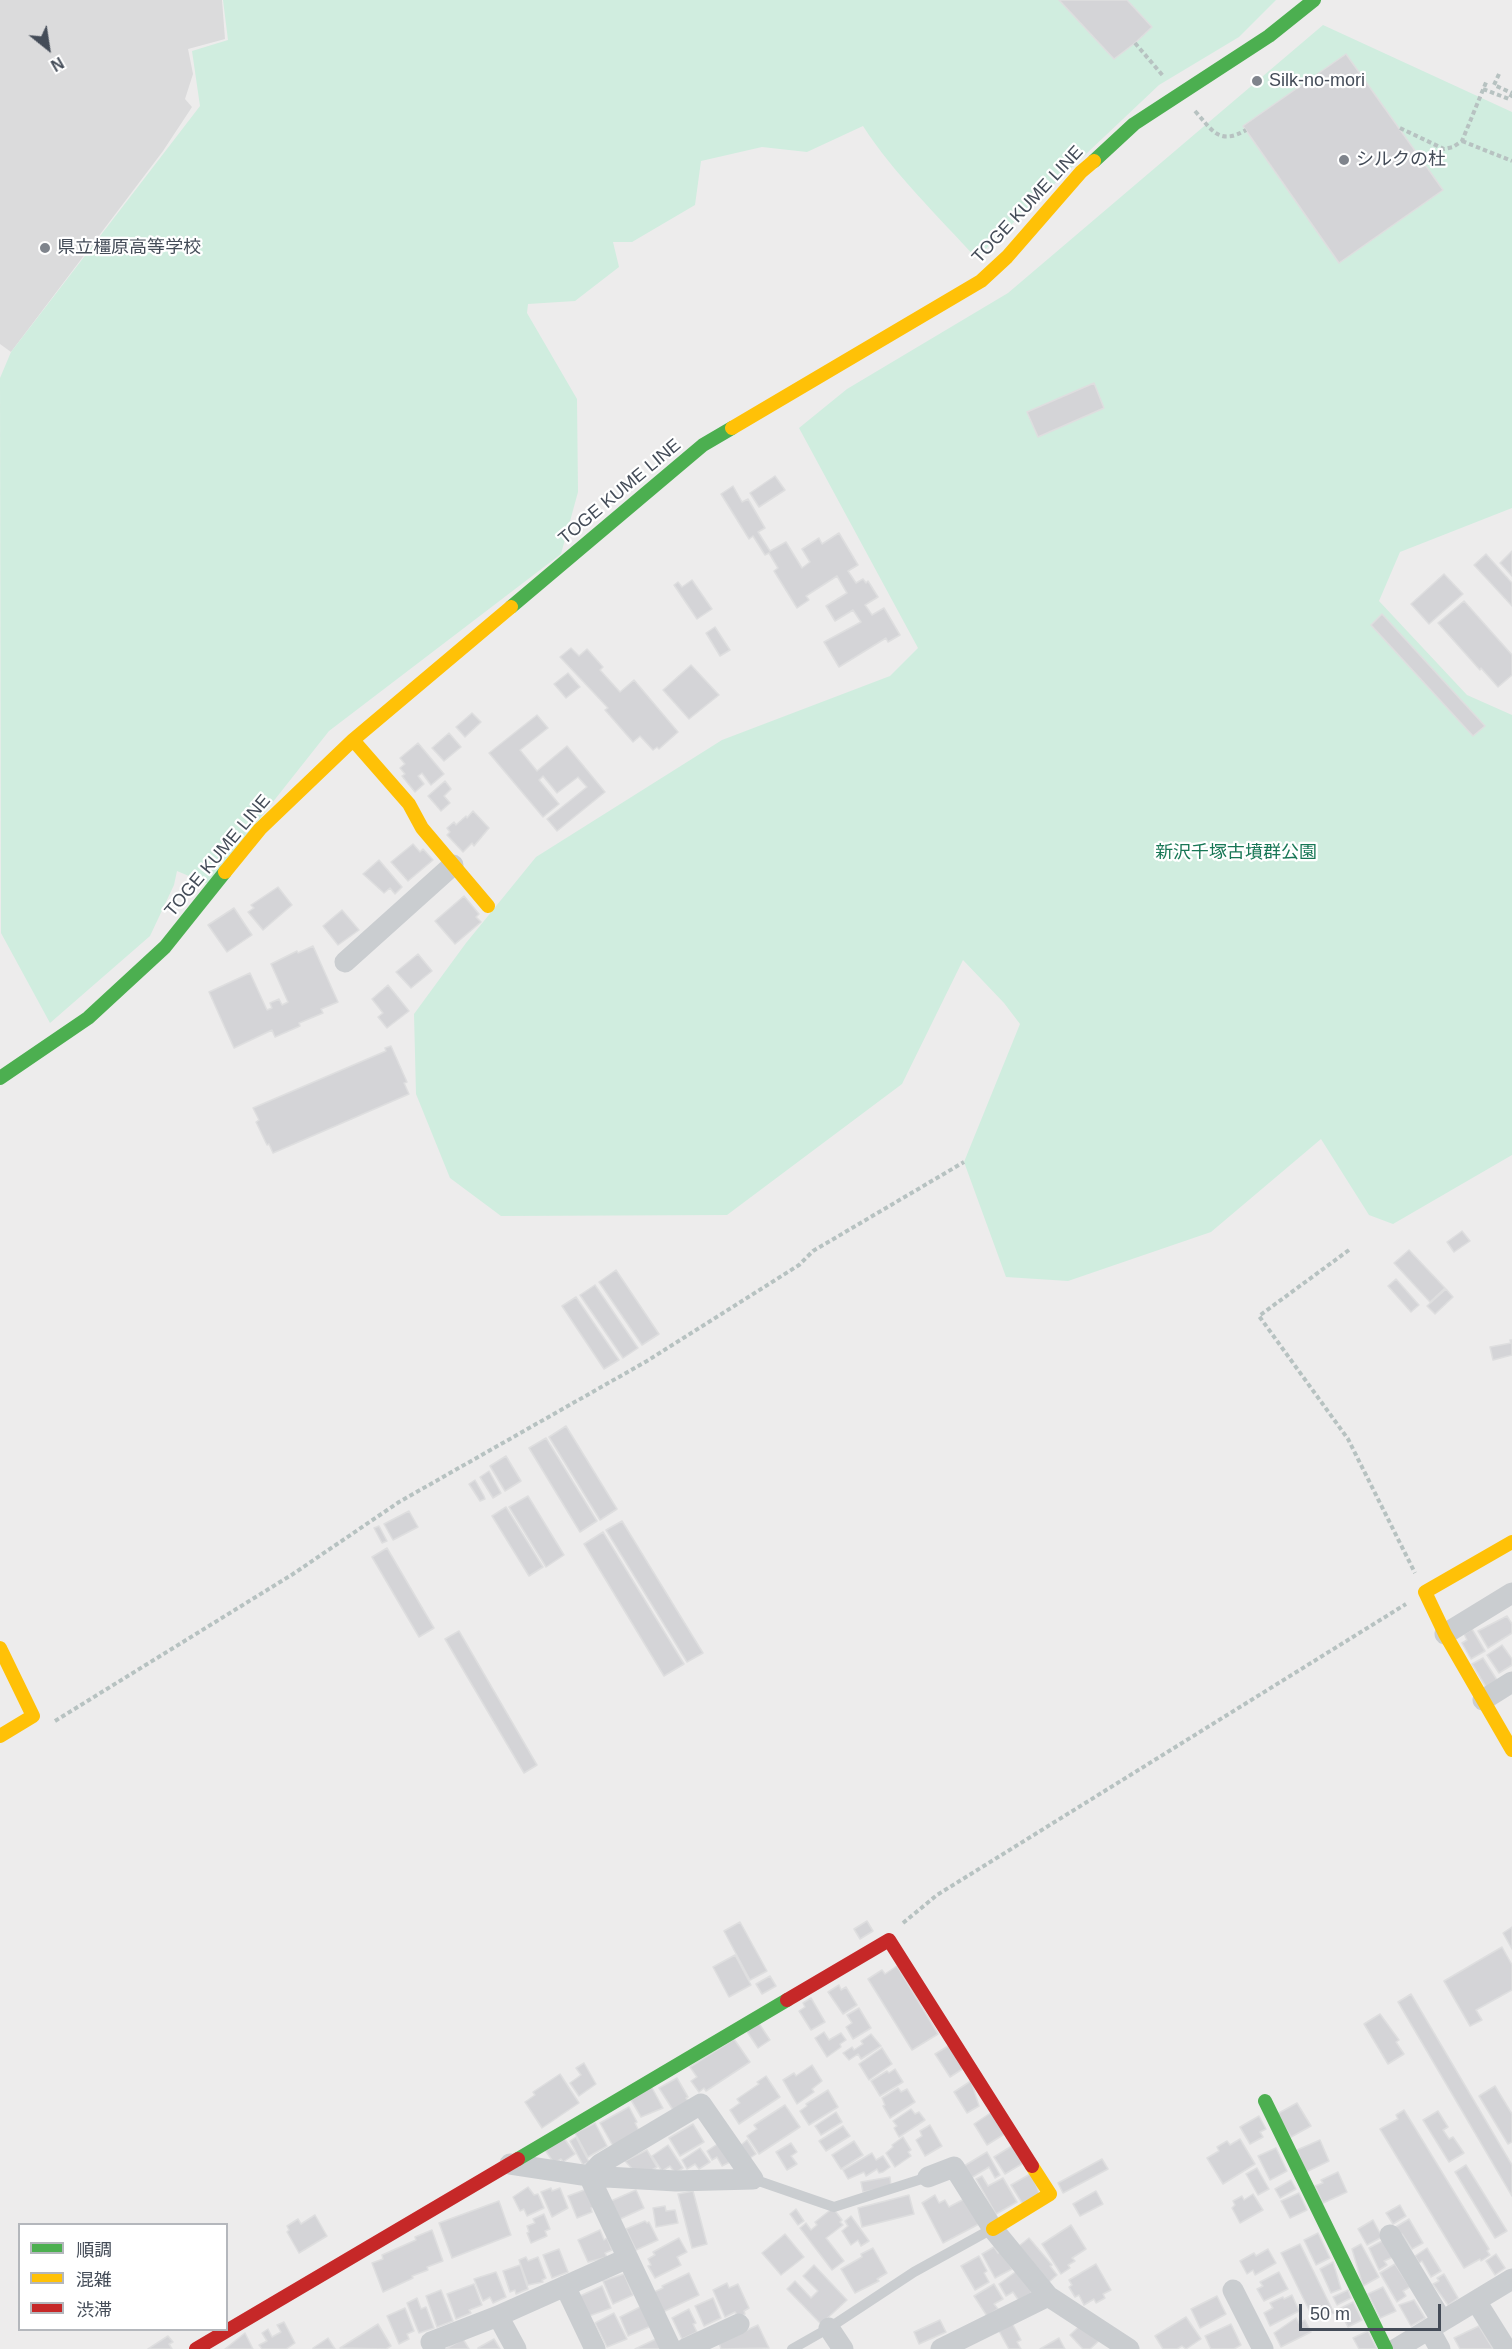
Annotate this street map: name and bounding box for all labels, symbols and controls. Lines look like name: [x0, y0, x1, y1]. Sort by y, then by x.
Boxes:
north arrow: [18, 18, 78, 78]
text: N: [48, 54, 67, 74]
place label: Silk-no-mori: [1269, 70, 1365, 92]
marker: Silk-no-mori: [1250, 74, 1264, 88]
street label: TOGE KUME LINE: [968, 142, 1088, 268]
place label: シルクの杜: [1356, 149, 1446, 171]
marker: シルクの杜: [1337, 153, 1351, 167]
place label: 県立橿原高等学校: [57, 237, 201, 259]
marker: 県立橿原高等学校: [38, 241, 52, 255]
street label: TOGE KUME LINE: [555, 435, 685, 549]
street label: TOGE KUME LINE: [161, 791, 275, 921]
park label: 新沢千塚古墳群公園: [1155, 842, 1317, 864]
legend: [18, 2223, 228, 2331]
text: 順調: [76, 2240, 112, 2260]
text: 混雑: [76, 2270, 112, 2290]
scale bar: [1302, 2292, 1444, 2330]
text: 渋滞: [76, 2300, 112, 2320]
text: 50 m: [1310, 2304, 1350, 2324]

